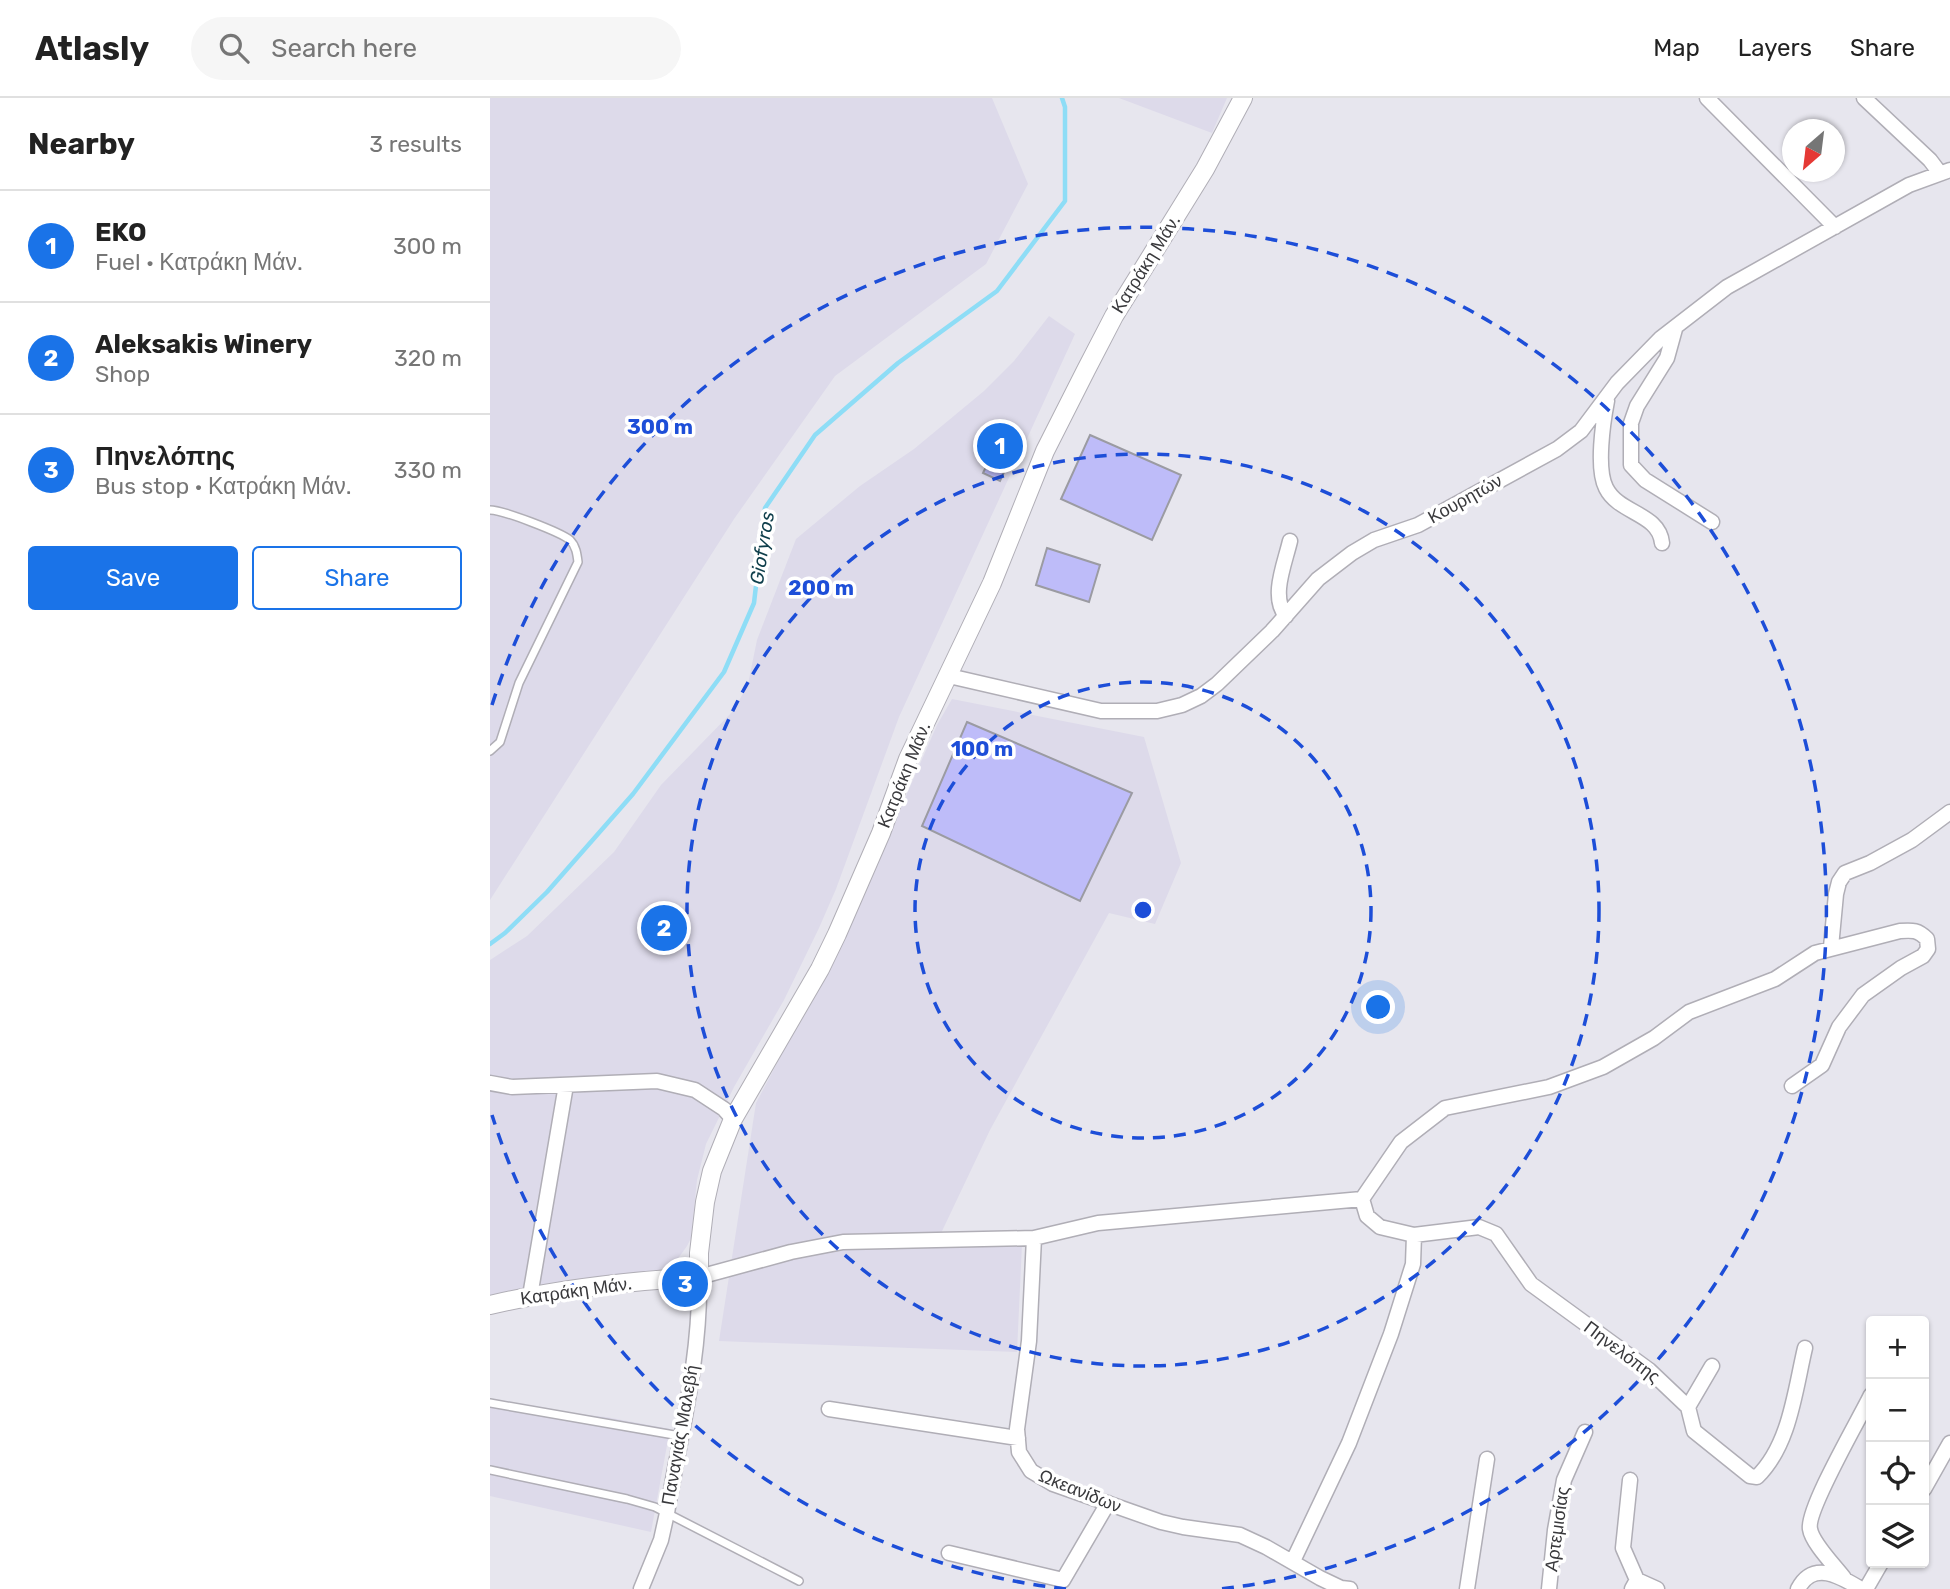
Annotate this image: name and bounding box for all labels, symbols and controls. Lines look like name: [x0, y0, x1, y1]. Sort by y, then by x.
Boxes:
search box: [191, 17, 681, 80]
text: Atlasly: [35, 29, 149, 68]
icon: search: [215, 29, 253, 67]
text: Search here: [271, 33, 417, 64]
text: Map: [1653, 34, 1700, 62]
text: Layers: [1738, 34, 1812, 62]
text: Share: [1850, 34, 1915, 62]
north arrow: [1782, 119, 1845, 182]
text: Nearby: [28, 126, 135, 162]
text: 3 results: [369, 130, 462, 158]
street label: Κατράκη Μάν.: [1107, 211, 1185, 317]
text: EKO: [95, 217, 146, 248]
text: 1: [45, 232, 57, 260]
text: 300 m: [393, 232, 462, 260]
text: Fuel · Κατράκη Μάν.: [95, 248, 303, 276]
text: Aleksakis Winery: [95, 329, 312, 360]
text: 2: [44, 344, 58, 372]
text: 320 m: [394, 344, 462, 372]
text: Shop: [95, 360, 150, 388]
text: 300 m: [627, 414, 693, 439]
pin: 1: [977, 420, 1023, 472]
text: Πηνελόπης: [95, 441, 235, 472]
text: 3: [43, 456, 59, 484]
text: 330 m: [394, 456, 462, 484]
street label: Κουρητών: [1424, 470, 1506, 528]
text: Bus stop · Κατράκη Μάν.: [95, 472, 352, 500]
water label: Giofyros: [745, 509, 779, 586]
button: Save: [28, 546, 238, 610]
button: Share: [252, 546, 462, 610]
text: 200 m: [788, 575, 854, 600]
street label: Κατράκη Μάν.: [873, 719, 935, 831]
text: 100 m: [951, 736, 1013, 761]
centre of rings: [1131, 898, 1155, 922]
pin: 2: [641, 902, 687, 954]
your location: [1361, 990, 1395, 1024]
pin: 3: [662, 1258, 708, 1310]
street label: Κατράκη Μάν.: [519, 1272, 633, 1310]
street label: Πηνελόπης: [1580, 1316, 1665, 1388]
map controls: [1866, 1316, 1929, 1568]
button: +: [1866, 1316, 1929, 1379]
street label: Παναγιάς Μαλεβή: [657, 1363, 703, 1507]
button: −: [1866, 1379, 1929, 1442]
button: locate: [1866, 1442, 1929, 1505]
street label: Ωκεανίδων: [1036, 1465, 1124, 1517]
street label: Αρτεμισίας: [1540, 1485, 1574, 1573]
button: layers: [1866, 1505, 1929, 1568]

